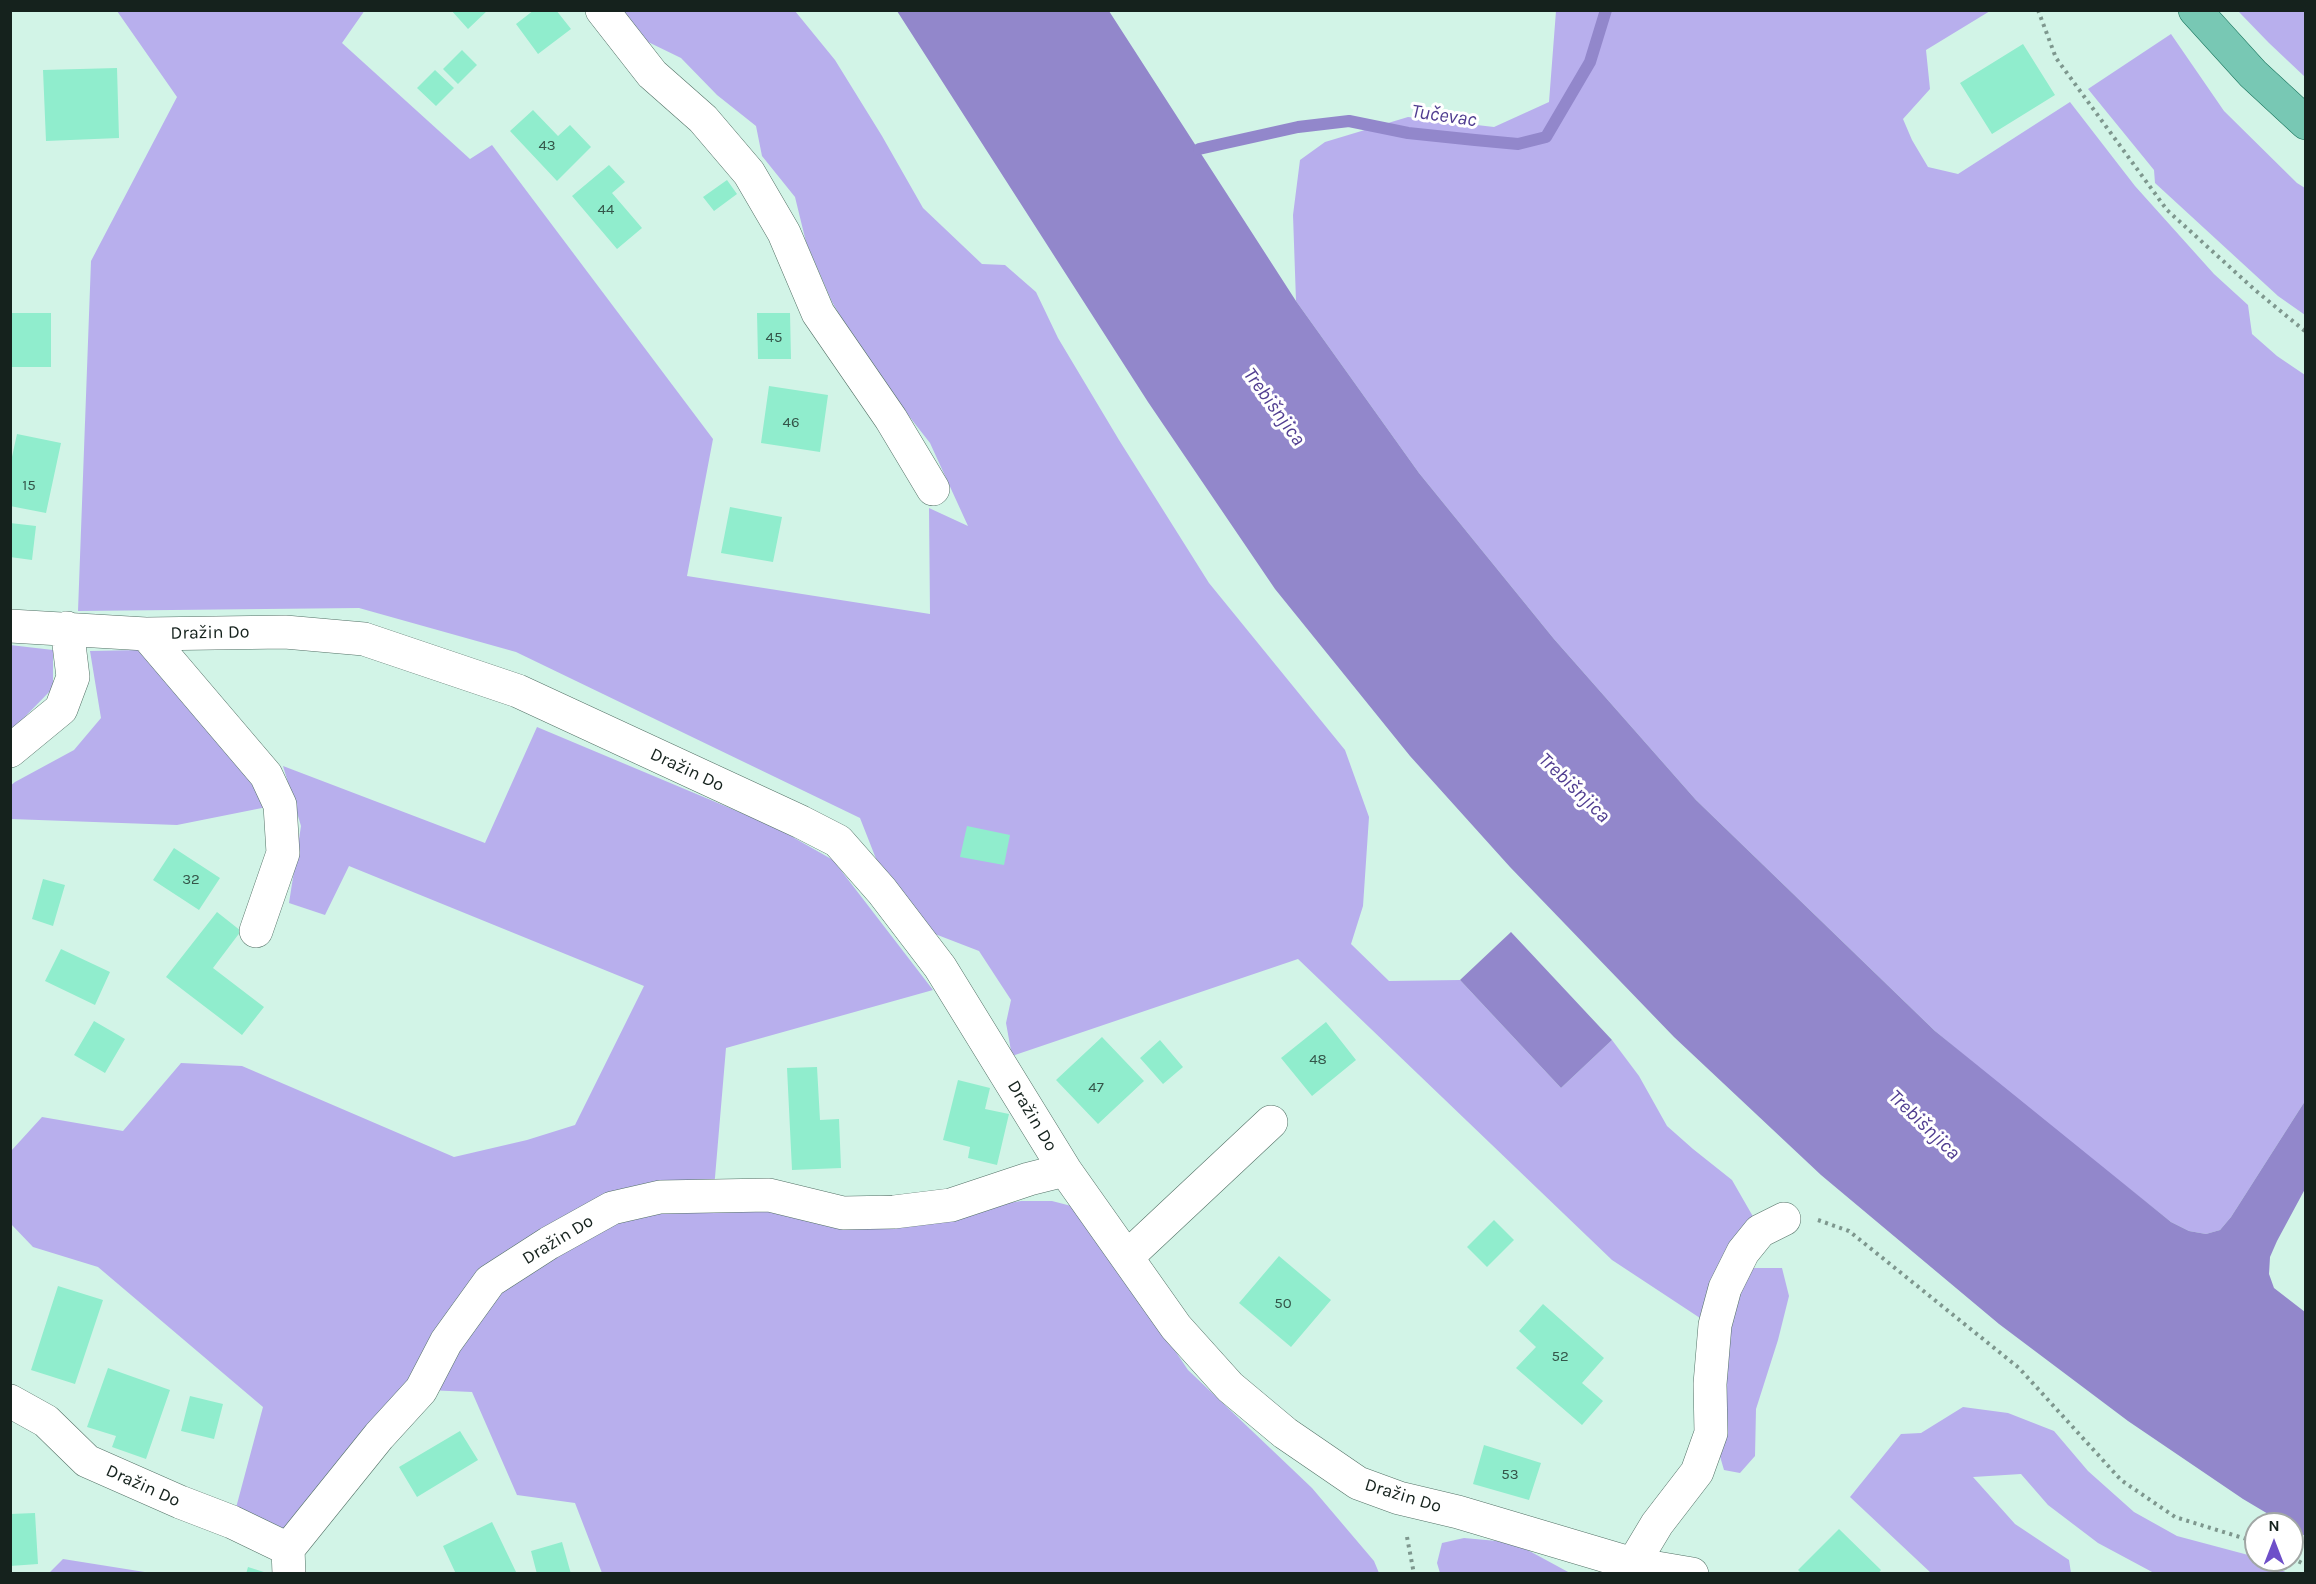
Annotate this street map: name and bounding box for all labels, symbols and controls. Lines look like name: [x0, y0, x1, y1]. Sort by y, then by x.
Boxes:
water label: Tučevac: [1410, 100, 1478, 132]
house number: 43: [538, 137, 556, 155]
house number: 44: [598, 201, 614, 219]
house number: 45: [766, 329, 782, 347]
water label: Trebišnjica: [1238, 363, 1310, 451]
house number: 46: [783, 414, 799, 432]
house number: 15: [22, 477, 36, 495]
street label: Dražin Do: [170, 622, 250, 644]
street label: Dražin Do: [647, 744, 727, 796]
water label: Trebišnjica: [1533, 748, 1615, 828]
house number: 32: [182, 871, 200, 889]
house number: 48: [1309, 1051, 1327, 1069]
street label: Dražin Do: [1002, 1077, 1062, 1155]
house number: 47: [1088, 1079, 1104, 1097]
water label: Trebišnjica: [1883, 1085, 1965, 1165]
street label: Dražin Do: [519, 1210, 597, 1270]
house number: 50: [1274, 1295, 1292, 1313]
house number: 52: [1551, 1348, 1569, 1366]
street label: Dražin Do: [102, 1460, 184, 1512]
house number: 53: [1501, 1466, 1519, 1484]
street label: Dražin Do: [1362, 1474, 1444, 1518]
north arrow: [2244, 1512, 2304, 1572]
text: N: [2268, 1516, 2280, 1535]

